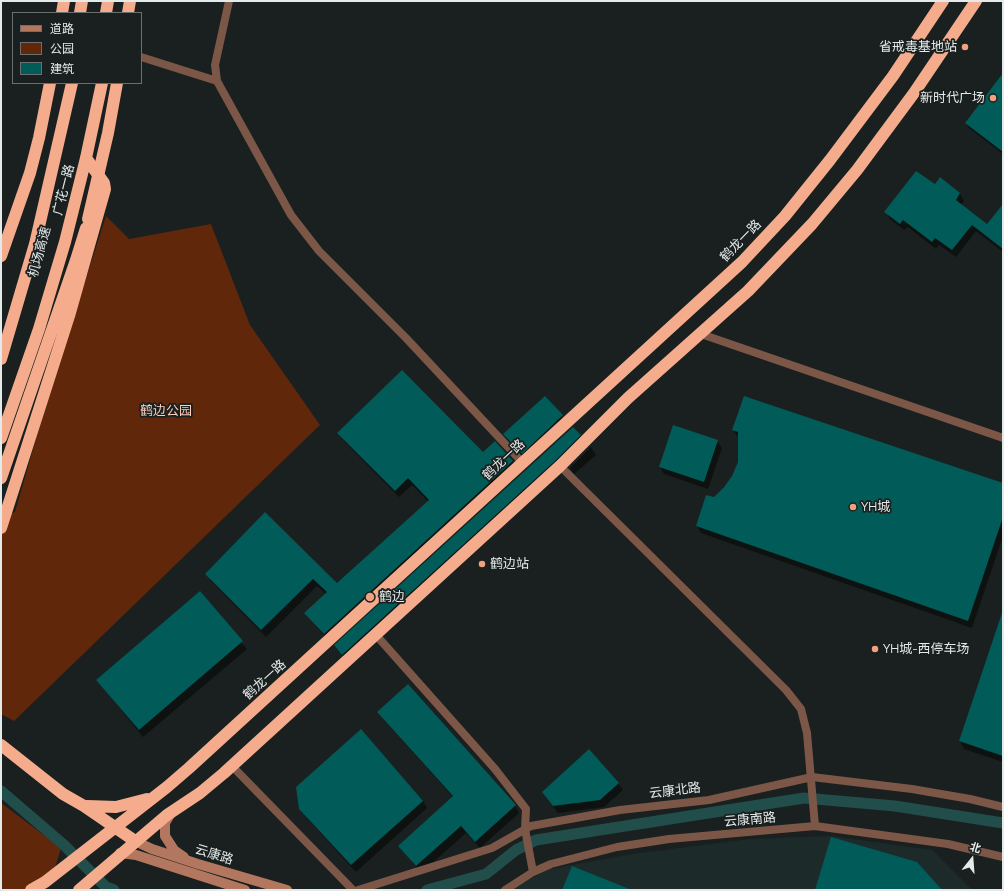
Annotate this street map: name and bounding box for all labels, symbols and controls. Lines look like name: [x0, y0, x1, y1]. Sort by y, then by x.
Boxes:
legend: [12, 12, 142, 84]
text: 道路: [50, 20, 74, 37]
place label: 省戒毒基地站: [879, 39, 957, 55]
text: 公园: [50, 40, 74, 57]
marker: 省戒毒基地站: [960, 42, 970, 52]
text: 建筑: [50, 60, 74, 77]
place label: 新时代广场: [920, 90, 985, 106]
marker: 新时代广场: [988, 93, 998, 103]
street label: 广花一路: [50, 163, 78, 217]
street label: 鹤龙一路: [717, 217, 765, 265]
street label: 机场高速: [26, 225, 54, 279]
park label: 鹤边公园: [140, 403, 192, 419]
street label: 鹤龙一路: [480, 437, 528, 483]
place label: YH城: [861, 499, 890, 515]
marker: YH城: [848, 502, 858, 512]
place label: 鹤边站: [490, 556, 529, 572]
marker: 鹤边站: [477, 559, 487, 569]
place label: 鹤边: [379, 589, 405, 605]
marker: 鹤边: [364, 591, 376, 603]
place label: YH城-西停车场: [883, 641, 970, 657]
marker: YH城-西停车场: [870, 644, 880, 654]
street label: 鹤龙一路: [240, 657, 290, 703]
street label: 云康北路: [648, 780, 702, 802]
street label: 云康南路: [723, 810, 777, 830]
text: 北: [968, 838, 983, 856]
north arrow: [952, 839, 992, 879]
street label: 云康路: [193, 842, 235, 868]

